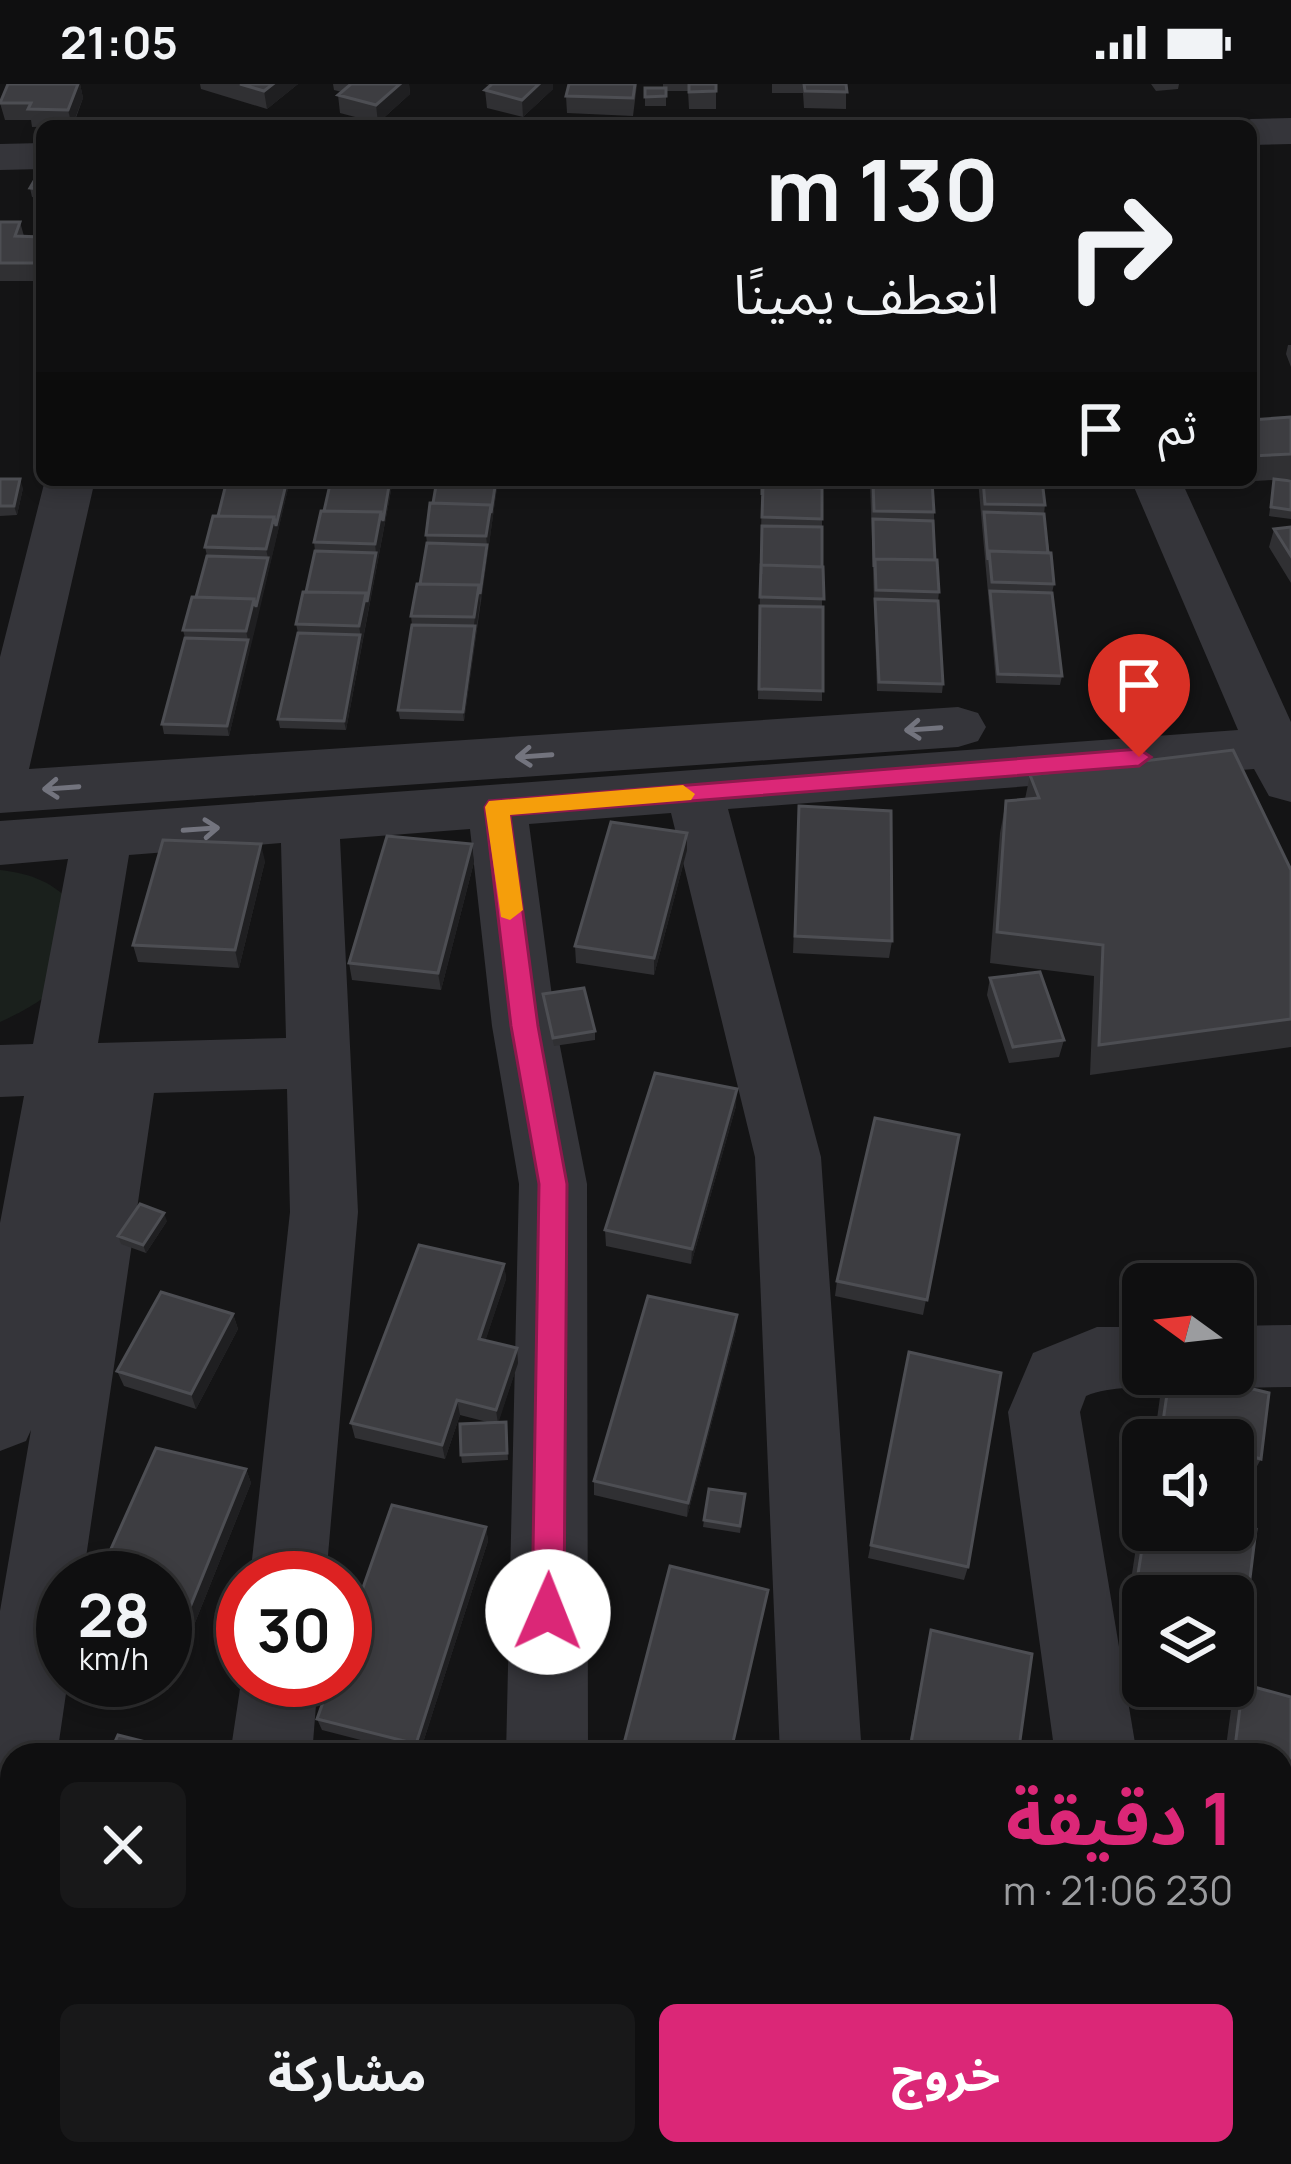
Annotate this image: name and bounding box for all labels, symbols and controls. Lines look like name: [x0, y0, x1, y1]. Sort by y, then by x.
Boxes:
text: 21:05: [60, 11, 178, 73]
text: 130 m: [766, 131, 999, 246]
icon: right: [1041, 168, 1197, 324]
text: انعطف يمينًا: [733, 256, 999, 330]
icon: arrive: [1068, 396, 1134, 462]
text: ثم: [1158, 396, 1197, 458]
pin: [1088, 634, 1190, 757]
icon: arrive: [1106, 652, 1172, 718]
one-way arrow: [904, 718, 943, 741]
one-way arrow: [515, 744, 554, 767]
one-way arrow: [42, 777, 81, 800]
one-way arrow: [181, 818, 220, 841]
north arrow: [1122, 1263, 1254, 1395]
map controls: [1122, 1263, 1254, 1707]
button: sound: [1122, 1419, 1254, 1551]
position arrow: [485, 1549, 611, 1675]
speed limit sign: 30: [216, 1551, 372, 1707]
text: 28: [78, 1573, 150, 1655]
button: layers: [1122, 1575, 1254, 1707]
text: km/h: [79, 1638, 149, 1679]
text: 1 دقيقة: [1006, 1768, 1233, 1867]
button: close: [60, 1782, 186, 1908]
text: 230 m · 21:06: [1003, 1863, 1233, 1917]
button: مشاركة: [60, 2004, 635, 2142]
button: خروج: [659, 2004, 1233, 2142]

